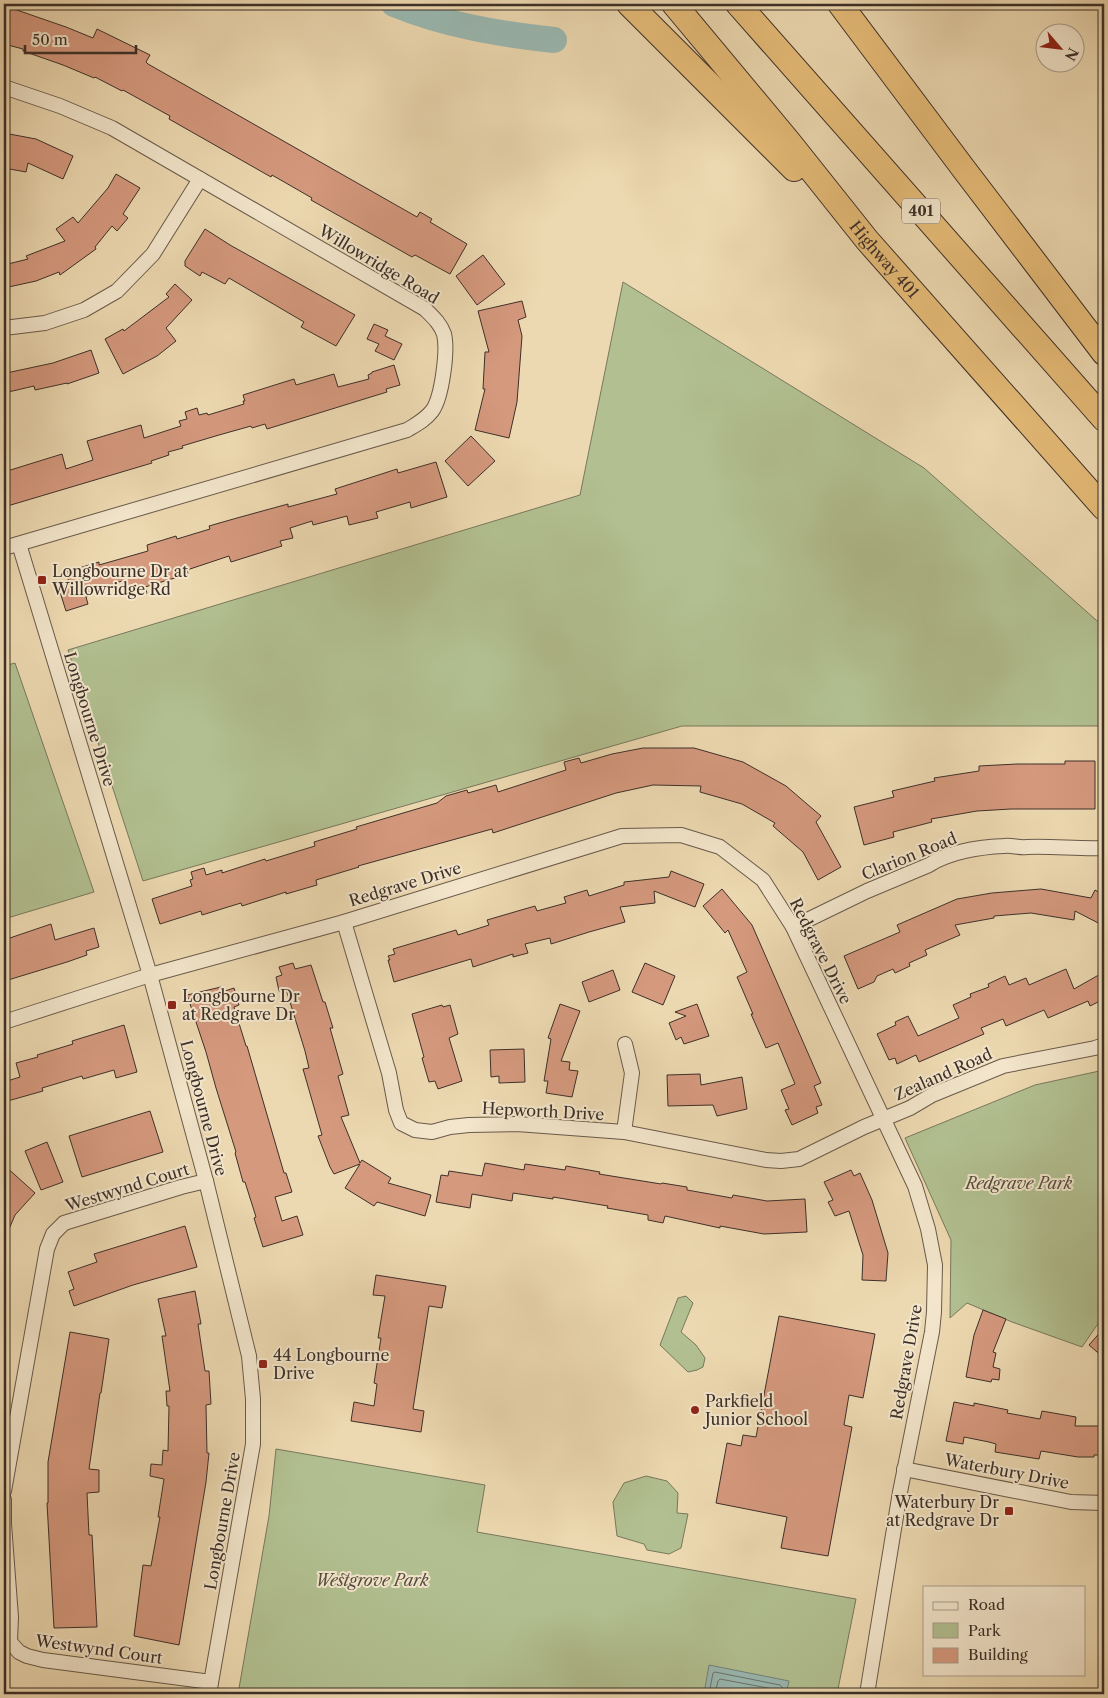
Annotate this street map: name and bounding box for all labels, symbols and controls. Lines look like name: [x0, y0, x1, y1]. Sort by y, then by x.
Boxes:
scale bar: [25, 22, 136, 54]
north arrow: [1036, 22, 1086, 72]
text: 50 m: [32, 30, 68, 49]
text: N: [1061, 45, 1082, 64]
road number: 401: [902, 198, 940, 224]
street label: Highway 401: [845, 217, 924, 302]
street label: Willowridge Road: [314, 220, 443, 308]
place label: Longbourne Dr at Willowridge Rd: [51, 561, 188, 599]
marker: Longbourne Dr at Willowridge Rd: [36, 574, 48, 586]
street label: Longbourne Drive: [60, 649, 120, 789]
street label: Clarion Road: [859, 828, 960, 884]
street label: Redgrave Drive: [346, 857, 464, 911]
street label: Redgrave Drive: [786, 895, 856, 1007]
place label: Longbourne Dr at Redgrave Dr: [182, 986, 300, 1024]
marker: Longbourne Dr at Redgrave Dr: [166, 999, 178, 1011]
street label: Longbourne Drive: [176, 1038, 232, 1178]
street label: Zealand Road: [891, 1043, 995, 1104]
street label: Hepworth Drive: [481, 1098, 605, 1124]
street label: Westwynd Court: [62, 1159, 192, 1216]
park label: Redgrave Park: [964, 1173, 1073, 1193]
street label: Redgrave Drive: [886, 1303, 926, 1421]
place label: 44 Longbourne Drive: [273, 1345, 390, 1383]
marker: 44 Longbourne Drive: [257, 1358, 269, 1370]
place label: Parkfield Junior School: [702, 1391, 808, 1429]
marker: Parkfield Junior School: [689, 1404, 701, 1416]
street label: Waterbury Drive: [942, 1449, 1071, 1493]
street label: Longbourne Drive: [200, 1450, 244, 1591]
place label: Waterbury Dr at Redgrave Dr: [886, 1492, 999, 1530]
marker: Waterbury Dr at Redgrave Dr: [1003, 1505, 1015, 1517]
park label: Westgrove Park: [315, 1570, 429, 1590]
legend: [923, 1586, 1086, 1676]
text: Road: [968, 1595, 1005, 1614]
text: Park: [968, 1621, 1002, 1640]
street label: Westwynd Court: [33, 1630, 164, 1668]
text: Building: [968, 1645, 1028, 1664]

